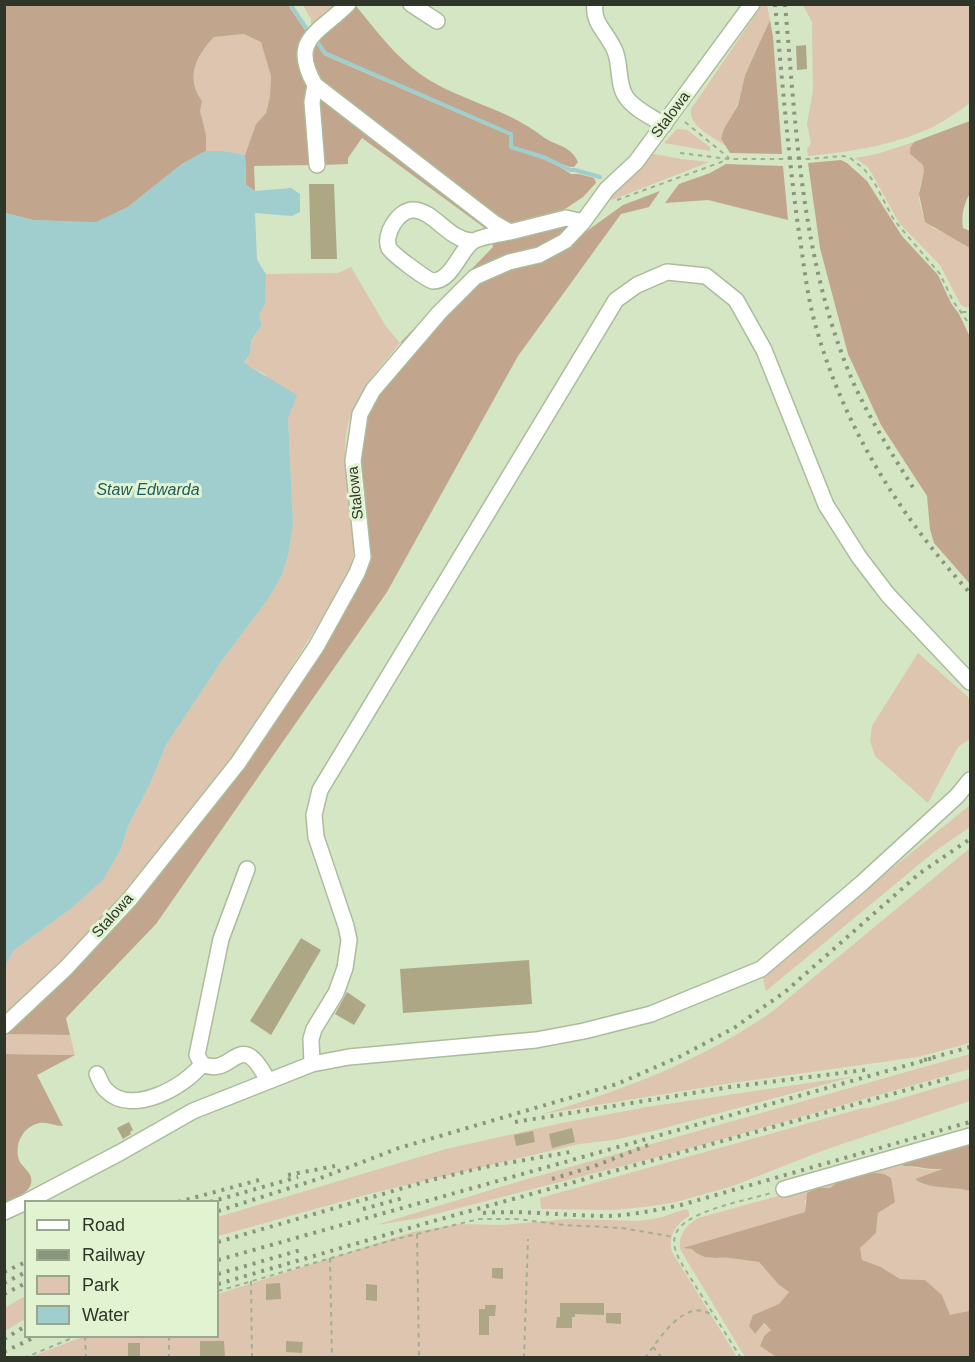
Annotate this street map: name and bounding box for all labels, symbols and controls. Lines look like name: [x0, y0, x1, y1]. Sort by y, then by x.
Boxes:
street label: Stalowa: [648, 88, 694, 142]
street label: Stalowa: [344, 466, 368, 520]
water label: Staw Edwarda: [96, 481, 200, 501]
street label: Stalowa: [88, 890, 138, 942]
legend: [24, 1200, 219, 1338]
text: Road: [82, 1215, 125, 1235]
text: Railway: [82, 1245, 145, 1265]
text: Park: [82, 1275, 119, 1295]
text: Water: [82, 1305, 129, 1325]

